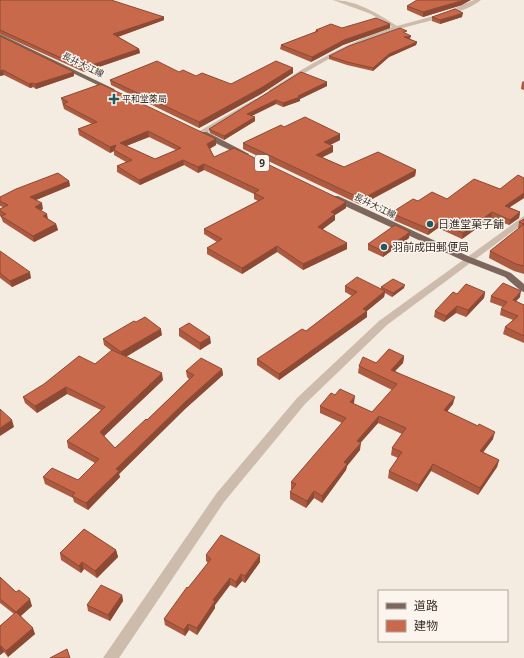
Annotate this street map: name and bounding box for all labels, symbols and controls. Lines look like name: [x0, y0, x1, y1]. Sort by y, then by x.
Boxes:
street label: 長井大江線: [60, 49, 107, 81]
place label: 平和堂薬局: [122, 92, 167, 105]
marker: 平和堂薬局: [109, 94, 119, 104]
road number: 9: [255, 155, 269, 171]
street label: 長井大江線: [352, 190, 399, 222]
place label: 日進堂菓子舗: [438, 216, 504, 231]
marker: 日進堂菓子舗: [425, 219, 435, 229]
place label: 羽前成田郵便局: [392, 239, 469, 254]
marker: 羽前成田郵便局: [379, 242, 389, 252]
legend: [378, 590, 508, 642]
text: 道路: [414, 597, 438, 614]
text: 建物: [414, 617, 438, 634]

